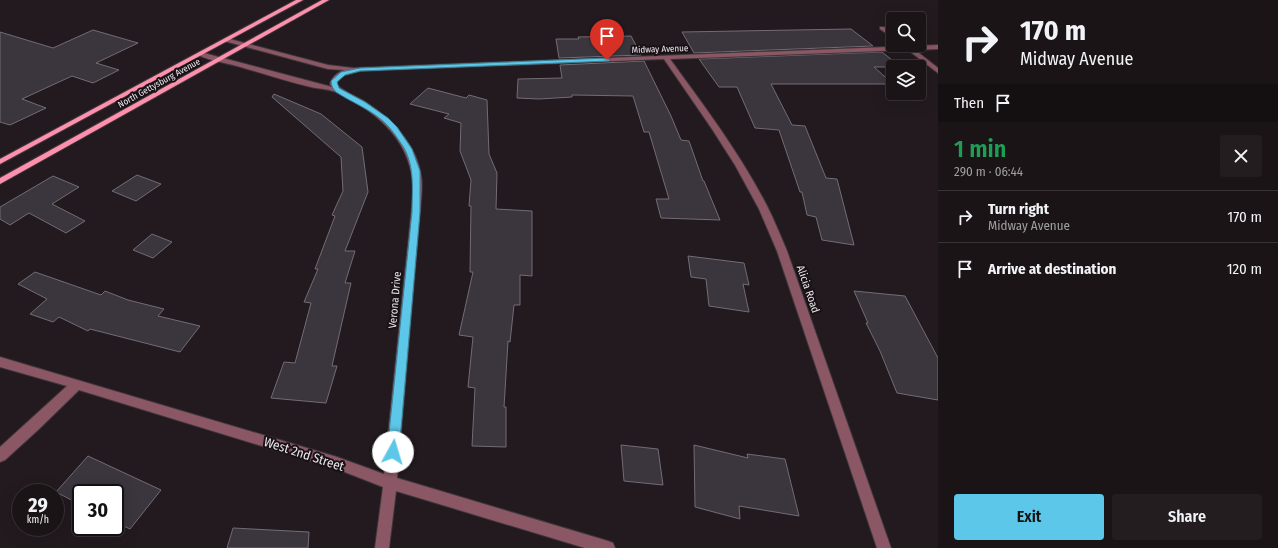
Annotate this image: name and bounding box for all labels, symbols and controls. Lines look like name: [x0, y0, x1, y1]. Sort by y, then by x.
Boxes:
map controls: [886, 12, 926, 100]
button: search: [886, 12, 926, 52]
text: 170 m: [1020, 14, 1086, 47]
icon: right: [954, 16, 1006, 68]
pin: [590, 19, 624, 60]
icon: arrive: [596, 25, 618, 47]
street label: Midway Avenue: [631, 43, 689, 55]
text: Midway Avenue: [1020, 48, 1133, 70]
street label: North Gettysburg Avenue: [116, 56, 202, 110]
button: layers: [886, 60, 926, 100]
icon: arrive: [992, 92, 1014, 114]
text: Then: [954, 94, 984, 112]
text: 1 min: [954, 135, 1006, 163]
button: close: [1220, 135, 1262, 177]
text: 290 m · 06:44: [954, 164, 1023, 179]
text: Turn right: [988, 200, 1049, 218]
icon: right: [954, 206, 976, 228]
text: 170 m: [1227, 208, 1262, 226]
text: Midway Avenue: [988, 218, 1070, 233]
icon: arrive: [954, 258, 976, 280]
text: Arrive at destination: [988, 260, 1116, 278]
text: 120 m: [1227, 260, 1262, 278]
street label: Alicia Road: [794, 263, 822, 315]
street label: Verona Drive: [386, 271, 404, 329]
position arrow: [372, 431, 414, 473]
street label: West 2nd Street: [262, 434, 347, 474]
speed limit sign: 30: [72, 484, 124, 536]
text: 29: [28, 493, 48, 517]
button: Exit: [954, 494, 1104, 540]
button: Share: [1112, 494, 1262, 540]
text: km/h: [27, 514, 49, 526]

